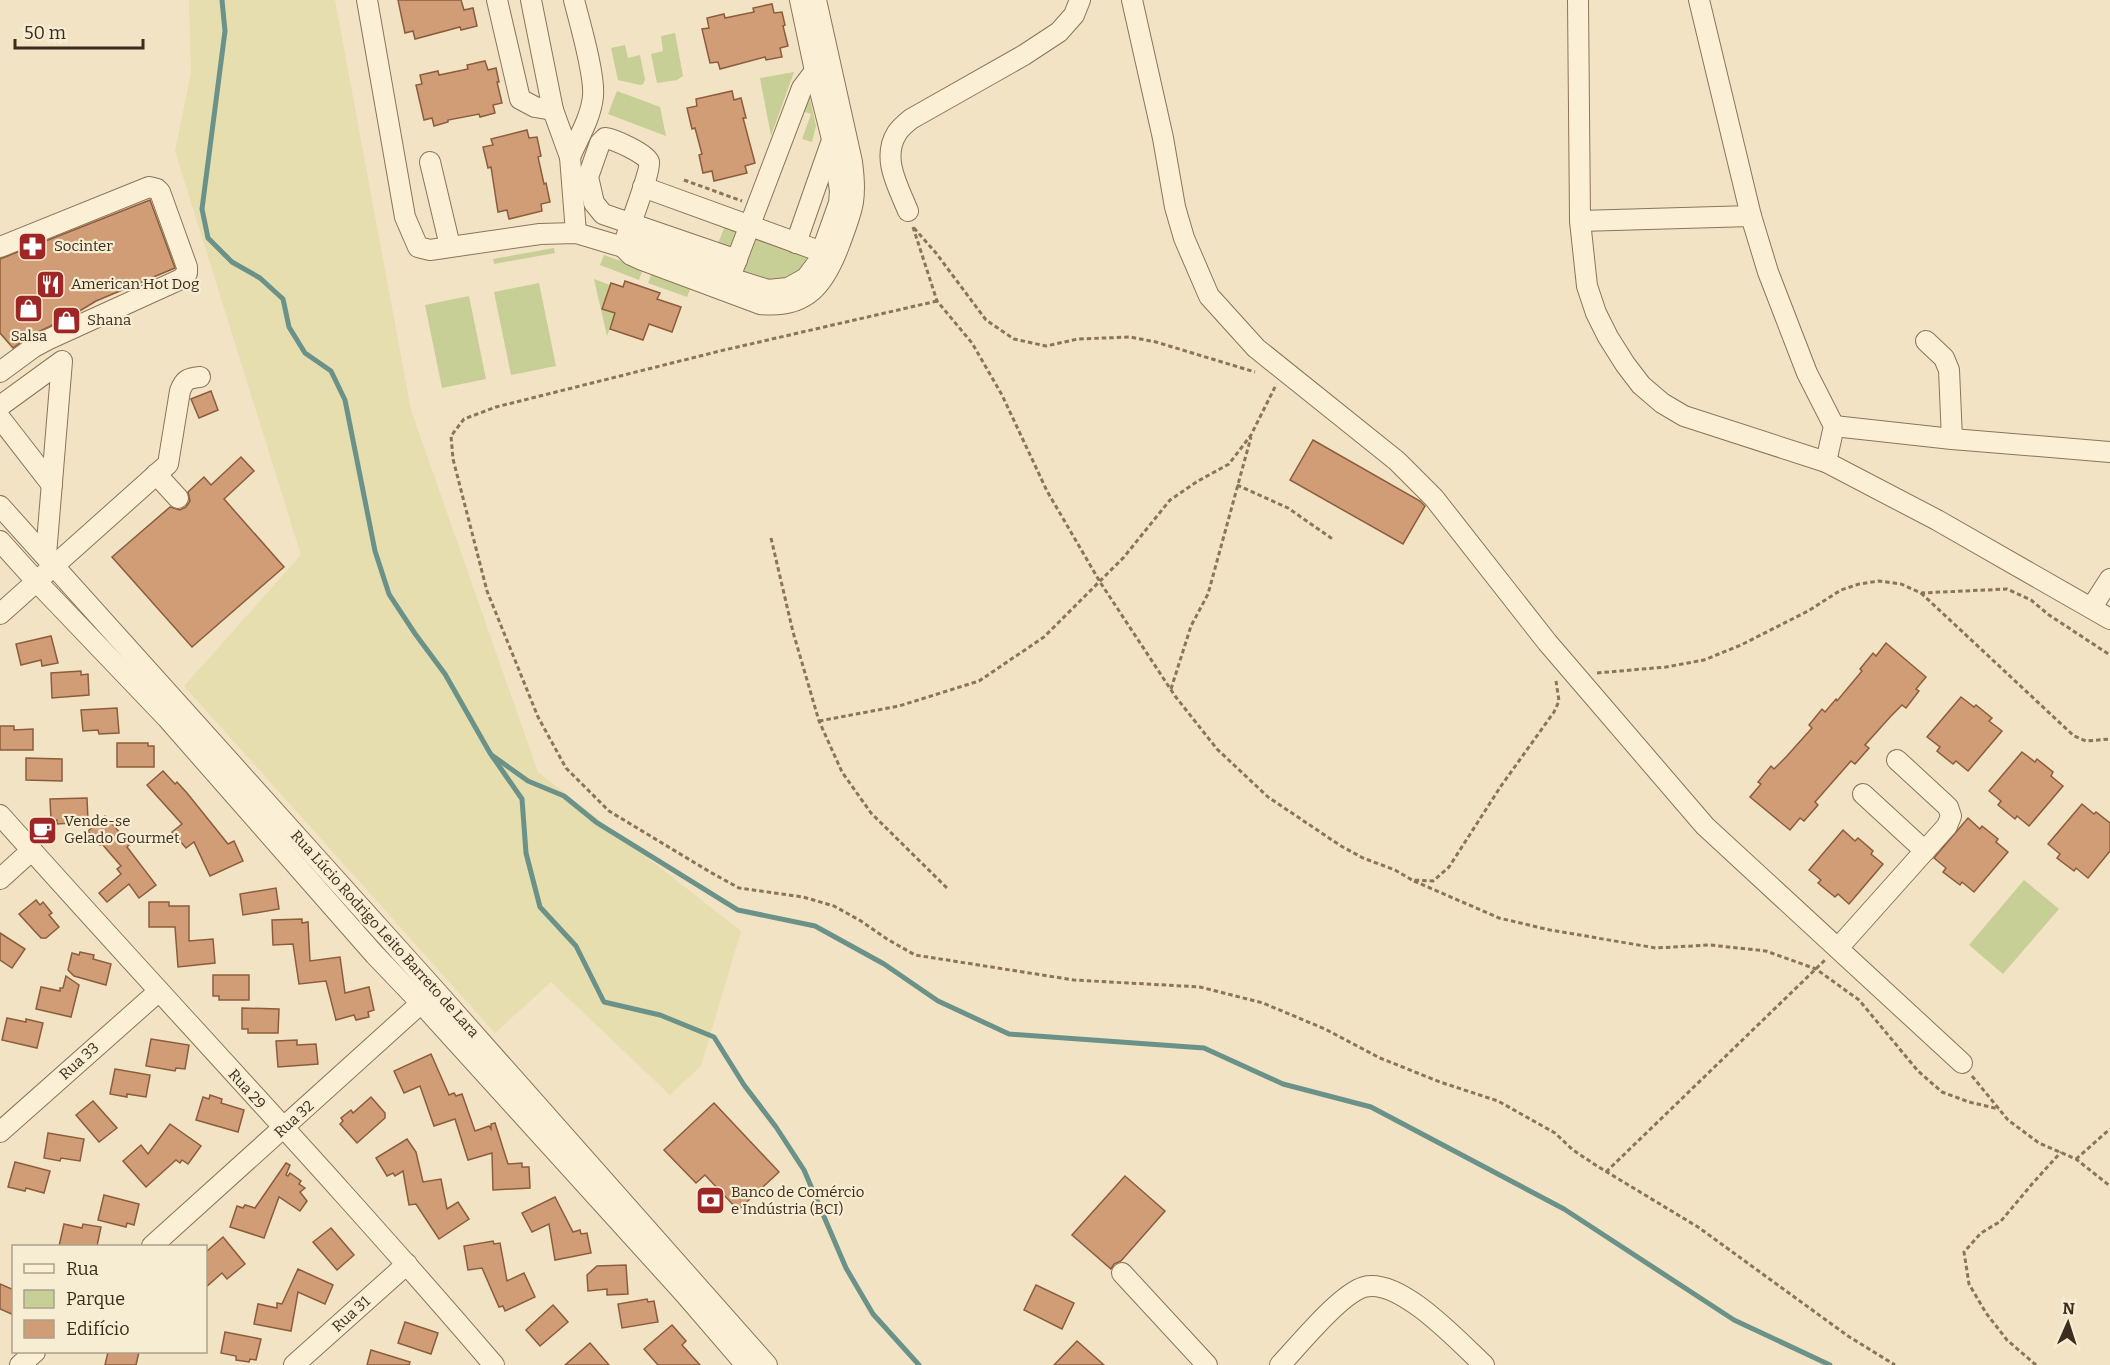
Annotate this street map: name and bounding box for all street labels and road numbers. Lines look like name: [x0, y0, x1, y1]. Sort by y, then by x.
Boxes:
street label: Rua Lúcio Rodrigo Leito Barreto de Lara: [287, 827, 483, 1041]
street label: Rua 33: [56, 1039, 102, 1083]
street label: Rua 29: [225, 1065, 269, 1113]
street label: Rua 32: [271, 1097, 317, 1141]
street label: Rua 31: [328, 1292, 374, 1336]

